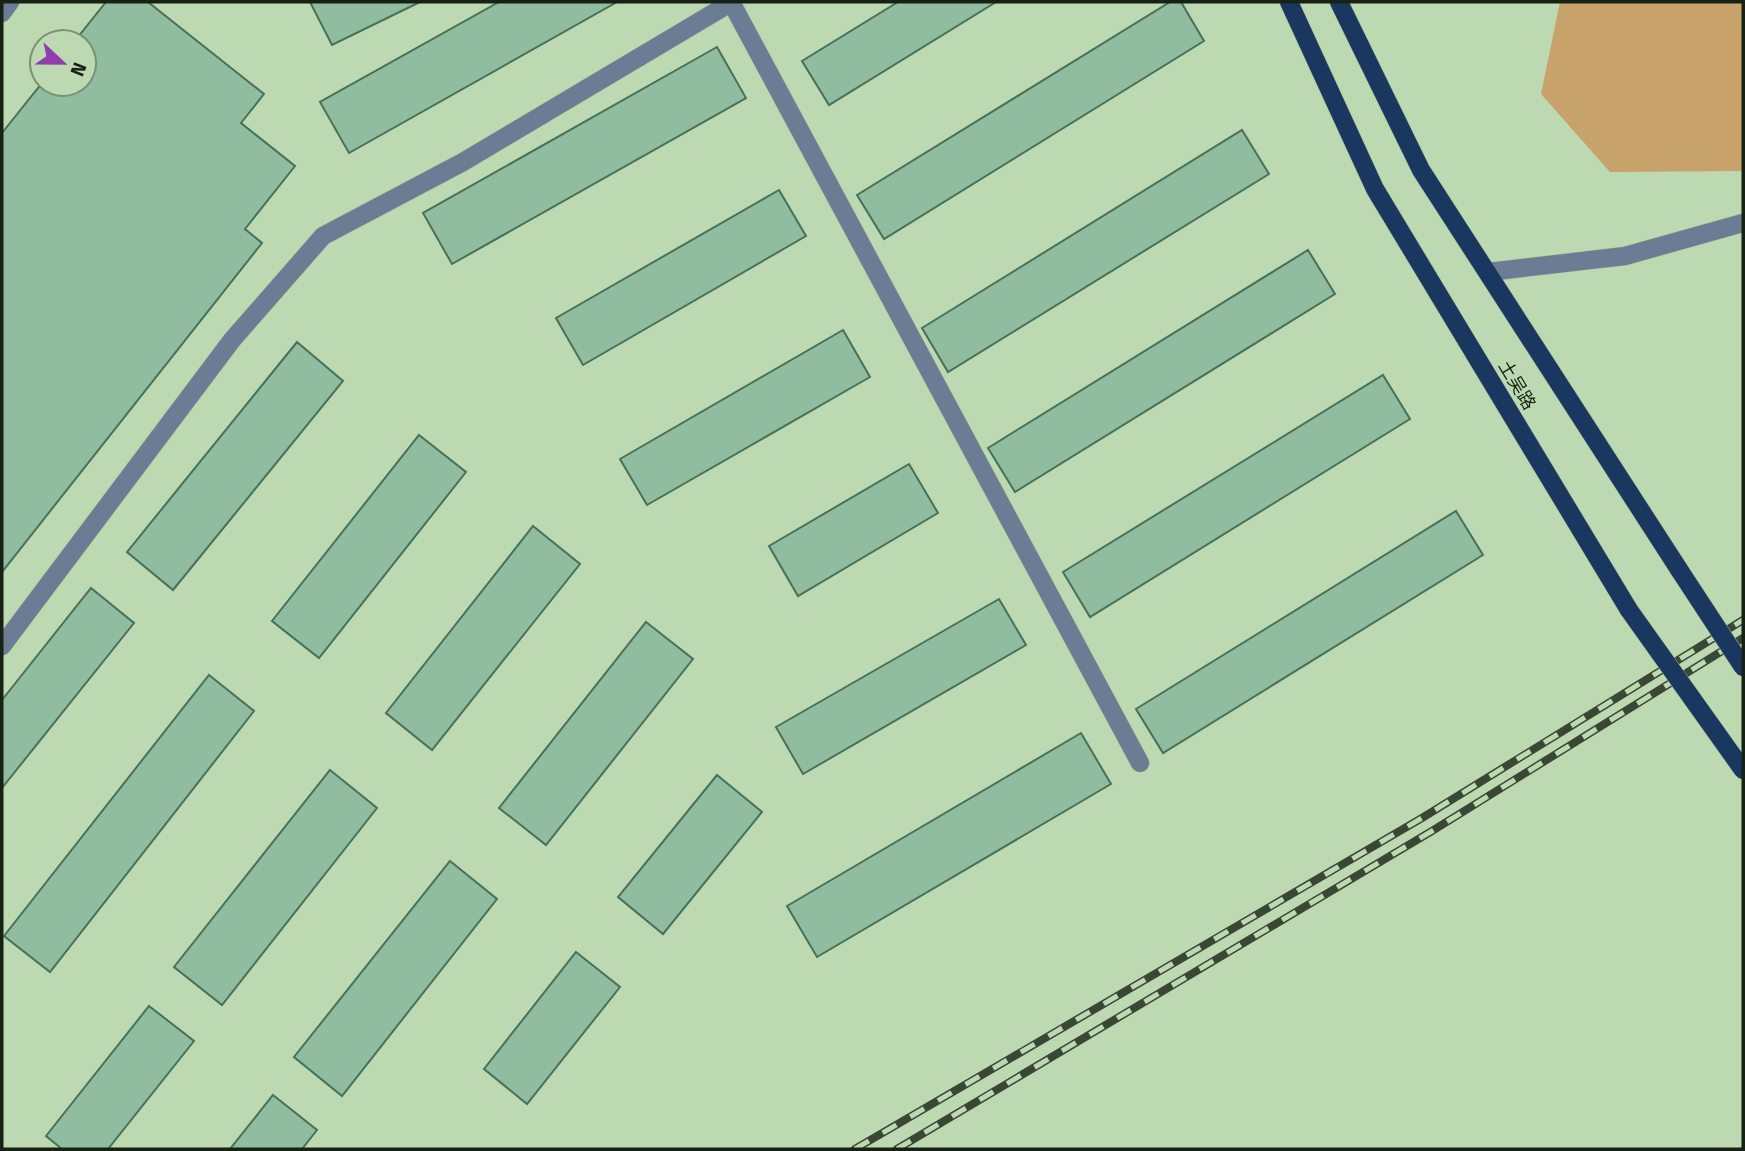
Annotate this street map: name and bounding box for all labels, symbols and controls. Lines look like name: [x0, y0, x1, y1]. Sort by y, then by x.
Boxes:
north arrow: [28, 28, 98, 98]
text: N: [65, 59, 91, 79]
street label: 土吴路: [1494, 356, 1540, 414]

